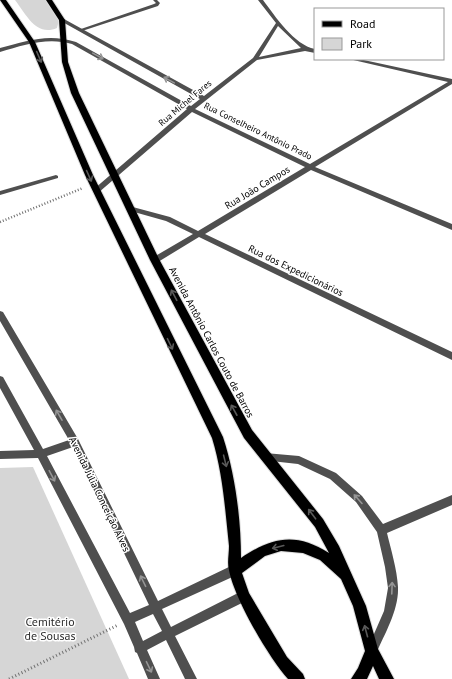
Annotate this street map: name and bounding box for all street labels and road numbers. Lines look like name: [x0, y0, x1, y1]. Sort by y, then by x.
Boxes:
street label: Rua Michel Fares: [156, 77, 214, 128]
street label: Rua Conselheiro Antônio Prado: [202, 100, 314, 162]
street label: Rua João Campos: [222, 163, 292, 212]
street label: Rua dos Expedicionários: [246, 242, 345, 299]
street label: Avenida Antônio Carlos Couto de Barros: [166, 265, 257, 420]
street label: Avenida Júlia Conceição Alves: [66, 435, 133, 554]

